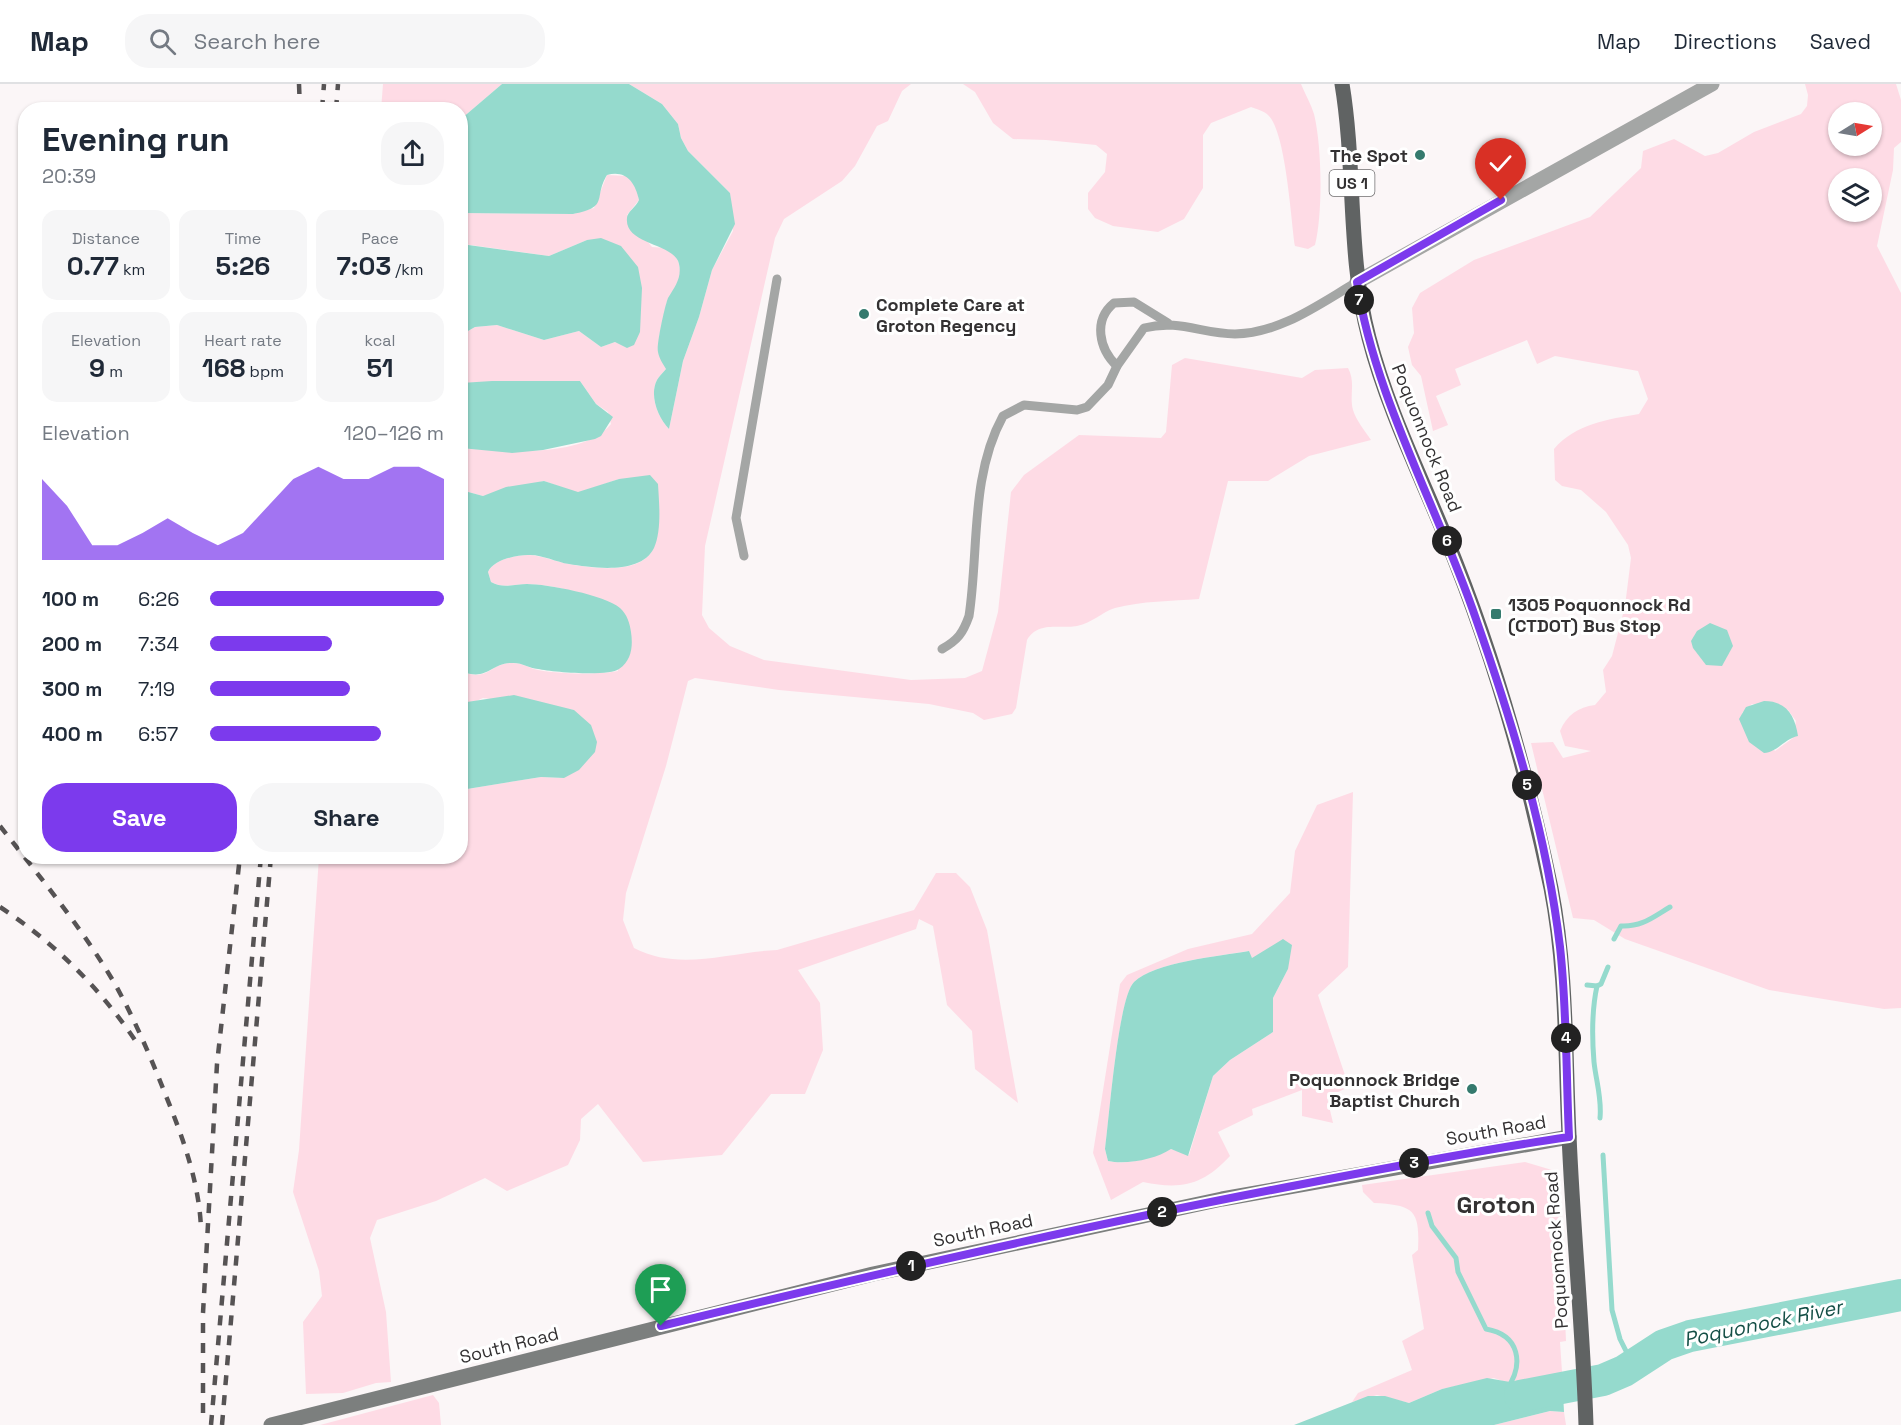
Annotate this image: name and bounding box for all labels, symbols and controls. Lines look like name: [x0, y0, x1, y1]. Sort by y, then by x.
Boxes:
search box: [125, 14, 545, 68]
text: Map: [30, 23, 89, 59]
icon: search: [146, 25, 179, 58]
text: Search here: [194, 27, 321, 55]
text: Map: [1597, 28, 1641, 55]
text: Directions: [1674, 28, 1777, 55]
text: Saved: [1810, 28, 1871, 55]
north arrow: [1828, 102, 1882, 156]
map controls: [1828, 102, 1882, 222]
text: Evening run: [42, 119, 230, 161]
button: share: [381, 122, 444, 185]
pin: [1475, 138, 1526, 200]
place label: The Spot: [1330, 144, 1408, 167]
icon: check: [1484, 147, 1517, 180]
marker: The Spot: [1413, 148, 1427, 162]
text: 20:39: [42, 163, 96, 189]
button: layers: [1828, 168, 1882, 222]
road number: US 1: [1330, 170, 1374, 196]
text: Distance: [72, 228, 140, 249]
text: Time: [225, 228, 261, 249]
text: Pace: [361, 228, 399, 249]
text: 0.77: [67, 249, 119, 283]
text: 5:26: [216, 249, 270, 283]
text: 7:03: [336, 249, 391, 283]
text: km: [119, 259, 145, 280]
text: /km: [391, 259, 424, 280]
pin: 7: [1344, 285, 1374, 315]
text: 7: [1355, 289, 1363, 310]
place label: Complete Care at Groton Regency: [876, 293, 1025, 337]
marker: Complete Care at Groton Regency: [857, 307, 871, 321]
text: Elevation: [71, 330, 141, 351]
text: Heart rate: [204, 330, 282, 351]
text: kcal: [365, 330, 395, 351]
text: 9: [89, 351, 105, 385]
text: 168: [202, 351, 245, 385]
text: 51: [367, 351, 393, 385]
text: m: [105, 361, 123, 382]
text: bpm: [245, 361, 284, 382]
street label: Poquonnock Road: [1387, 361, 1467, 515]
text: Elevation: [42, 420, 130, 446]
text: 120–126 m: [344, 420, 444, 446]
pin: 6: [1432, 526, 1462, 556]
text: 6: [1442, 530, 1452, 551]
text: 100 m: [42, 586, 99, 612]
text: 6:26: [138, 586, 180, 612]
place label: 1305 Poquonnock Rd (CTDOT) Bus Stop: [1508, 593, 1691, 637]
marker: 1305 Poquonnock Rd (CTDOT) Bus Stop: [1489, 607, 1503, 621]
text: 200 m: [42, 631, 102, 657]
text: 7:34: [138, 631, 179, 657]
text: 300 m: [42, 676, 102, 702]
text: 7:19: [138, 676, 175, 702]
text: 400 m: [42, 721, 103, 747]
text: 6:57: [138, 721, 178, 747]
pin: 5: [1512, 770, 1542, 800]
text: 5: [1522, 774, 1532, 795]
button: Save: [42, 783, 237, 852]
button: Share: [249, 783, 444, 852]
pin: 4: [1551, 1023, 1581, 1053]
text: 4: [1561, 1027, 1571, 1048]
place label: Poquonnock Bridge Baptist Church: [1289, 1068, 1460, 1112]
marker: Poquonnock Bridge Baptist Church: [1465, 1082, 1479, 1096]
street label: South Road: [1444, 1110, 1548, 1150]
pin: 3: [1399, 1148, 1429, 1178]
text: 3: [1409, 1152, 1419, 1173]
street label: Poquonnock Road: [1539, 1170, 1573, 1330]
district label: Groton: [1456, 1189, 1536, 1220]
pin: 2: [1147, 1197, 1177, 1227]
text: 2: [1157, 1201, 1167, 1222]
street label: South Road: [931, 1208, 1035, 1252]
pin: 1: [896, 1251, 926, 1281]
text: 1: [907, 1255, 915, 1276]
pin: [635, 1264, 686, 1326]
icon: arrive: [644, 1273, 677, 1306]
water label: Poquonock River: [1681, 1293, 1847, 1352]
street label: South Road: [457, 1322, 561, 1368]

